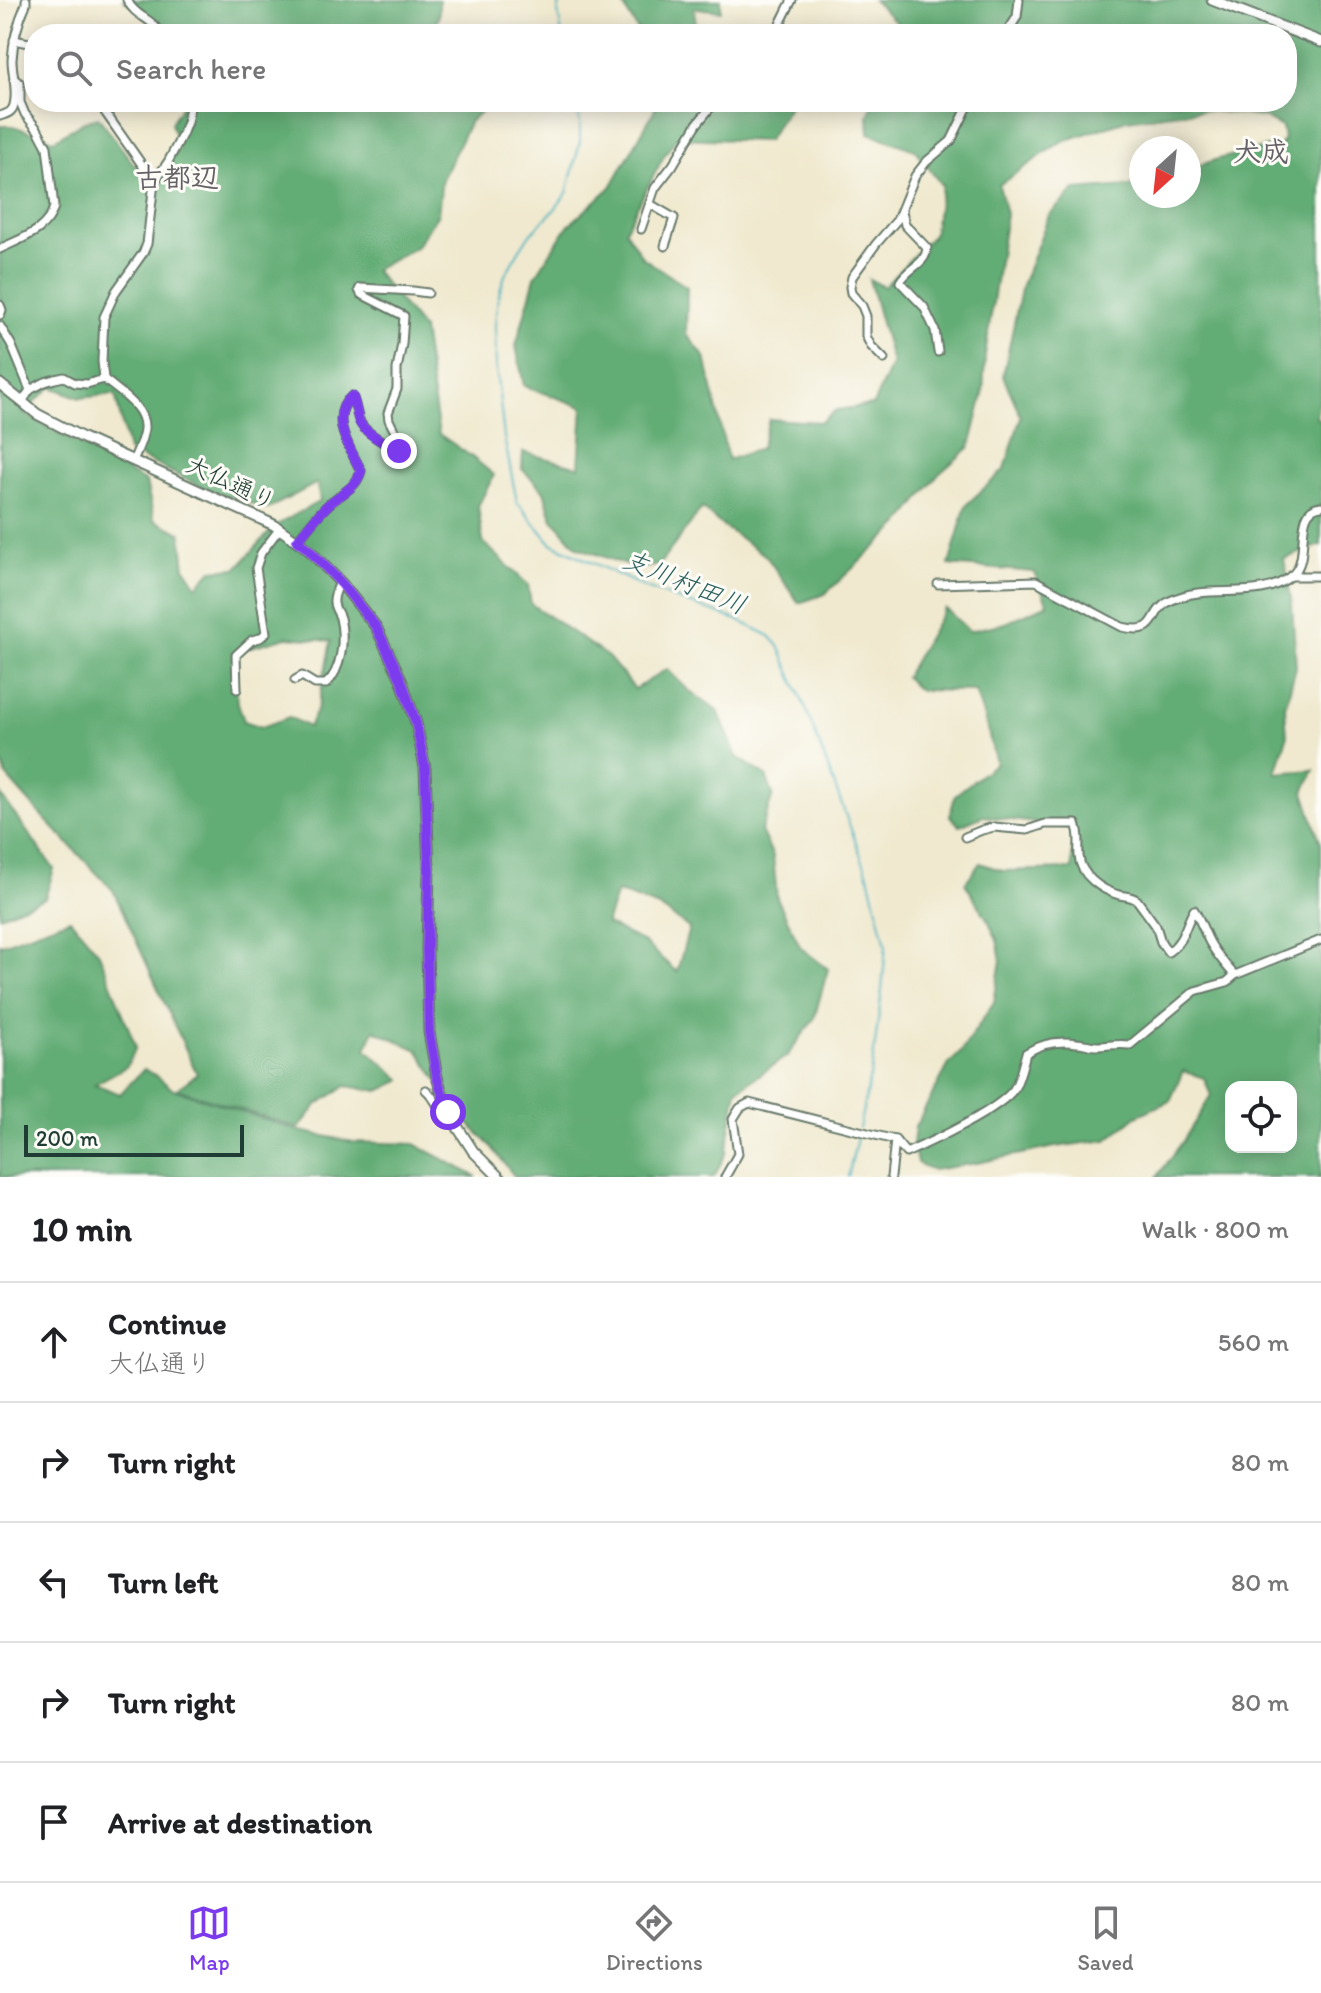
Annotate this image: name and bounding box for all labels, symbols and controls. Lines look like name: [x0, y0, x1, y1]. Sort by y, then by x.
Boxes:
search box: [24, 24, 1297, 112]
icon: search: [52, 46, 96, 90]
text: Search here: [116, 50, 266, 87]
district label: 犬成: [1233, 134, 1289, 168]
north arrow: [1129, 136, 1201, 208]
district label: 古都辺: [135, 160, 219, 194]
route end: [381, 433, 417, 469]
street label: 大仏通り: [182, 449, 281, 516]
water label: 支川村田川: [619, 543, 751, 621]
map controls: [1225, 1081, 1297, 1153]
button: locate: [1225, 1081, 1297, 1153]
route start: [430, 1094, 466, 1130]
scale bar: [24, 1121, 244, 1157]
text: 200 m: [36, 1125, 98, 1152]
text: 10 min: [32, 1209, 132, 1250]
text: Walk · 800 m: [1142, 1213, 1289, 1245]
text: Continue: [108, 1305, 227, 1342]
icon: ahead: [32, 1320, 76, 1364]
text: 560 m: [1218, 1326, 1289, 1358]
text: 大仏通り: [108, 1347, 212, 1379]
icon: right: [32, 1440, 76, 1484]
text: Turn right: [108, 1444, 236, 1481]
text: 80 m: [1231, 1446, 1289, 1478]
icon: left: [32, 1560, 76, 1604]
text: Turn left: [108, 1564, 219, 1601]
text: 80 m: [1231, 1566, 1289, 1598]
icon: right: [32, 1680, 76, 1724]
text: Turn right: [108, 1684, 236, 1721]
text: 80 m: [1231, 1686, 1289, 1718]
icon: arrive: [32, 1800, 76, 1844]
text: Arrive at destination: [108, 1804, 372, 1841]
tab: Map: [187, 1901, 231, 1976]
tab: Directions: [606, 1901, 703, 1976]
tab: Saved: [1077, 1901, 1134, 1976]

